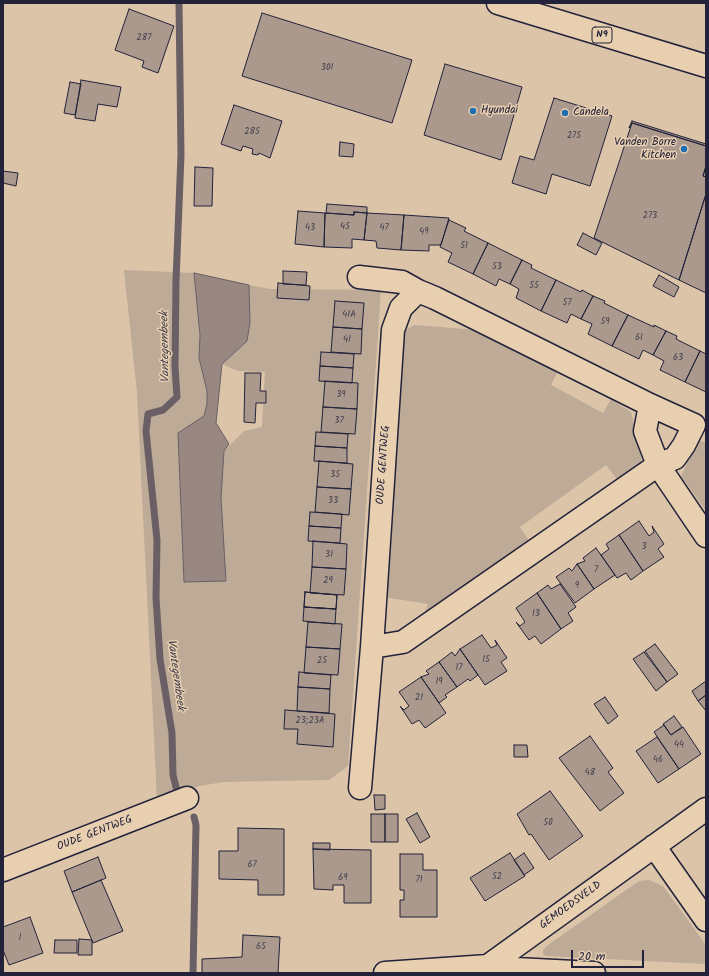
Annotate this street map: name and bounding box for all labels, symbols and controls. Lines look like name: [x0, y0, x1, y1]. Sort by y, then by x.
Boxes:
road number: N9: [592, 27, 612, 43]
house number: 287: [137, 33, 151, 43]
house number: 301: [321, 63, 333, 73]
place label: Hyundai: [481, 104, 518, 118]
marker: Hyundai: [468, 106, 478, 116]
place label: Candela: [573, 106, 609, 120]
marker: Candela: [560, 108, 570, 118]
house number: 285: [244, 127, 260, 137]
house number: 275: [567, 131, 581, 141]
place label: Vanden Borre Kitchen: [614, 136, 676, 162]
marker: Vanden Borre Kitchen: [679, 144, 689, 154]
house number: 273: [643, 211, 657, 221]
house number: 45: [340, 222, 350, 232]
house number: 43: [305, 223, 315, 233]
house number: 47: [379, 223, 389, 233]
house number: 49: [419, 227, 429, 237]
house number: 51: [460, 241, 468, 251]
house number: 53: [492, 262, 502, 272]
house number: 55: [529, 281, 539, 291]
house number: 57: [563, 298, 571, 308]
house number: 41A: [342, 310, 356, 320]
water label: Vantegembeek: [158, 311, 174, 383]
house number: 59: [600, 317, 610, 327]
house number: 61: [635, 333, 643, 343]
house number: 41: [343, 335, 351, 345]
house number: 63: [673, 353, 683, 363]
house number: 39: [336, 390, 346, 400]
house number: 37: [334, 416, 344, 426]
street label: OUDE GENTWEG: [375, 425, 393, 505]
house number: 35: [330, 470, 340, 480]
house number: 33: [328, 496, 338, 506]
house number: 3: [641, 542, 647, 552]
house number: 31: [325, 550, 333, 560]
house number: 7: [594, 565, 598, 575]
house number: 29: [323, 576, 333, 586]
house number: 9: [575, 581, 579, 591]
house number: 13: [532, 609, 540, 619]
water label: Vantegembeek: [163, 638, 187, 712]
house number: 15: [482, 655, 490, 665]
house number: 25: [317, 656, 327, 666]
house number: 17: [456, 663, 462, 673]
house number: 19: [435, 677, 443, 687]
house number: 21: [415, 693, 423, 703]
house number: 23;23A: [296, 716, 324, 726]
house number: 44: [674, 740, 684, 750]
house number: 46: [653, 755, 663, 765]
house number: 48: [585, 768, 595, 778]
street label: OUDE GENTWEG: [56, 814, 134, 854]
house number: 50: [543, 818, 553, 828]
house number: 67: [247, 860, 257, 870]
house number: 52: [492, 872, 502, 882]
house number: 69: [338, 873, 348, 883]
house number: 71: [416, 875, 422, 885]
street label: GEMOEDSVELD: [537, 879, 605, 933]
house number: 1: [19, 933, 21, 943]
house number: 65: [256, 942, 266, 952]
scale bar: [573, 942, 646, 968]
text: 20 m: [578, 947, 605, 966]

